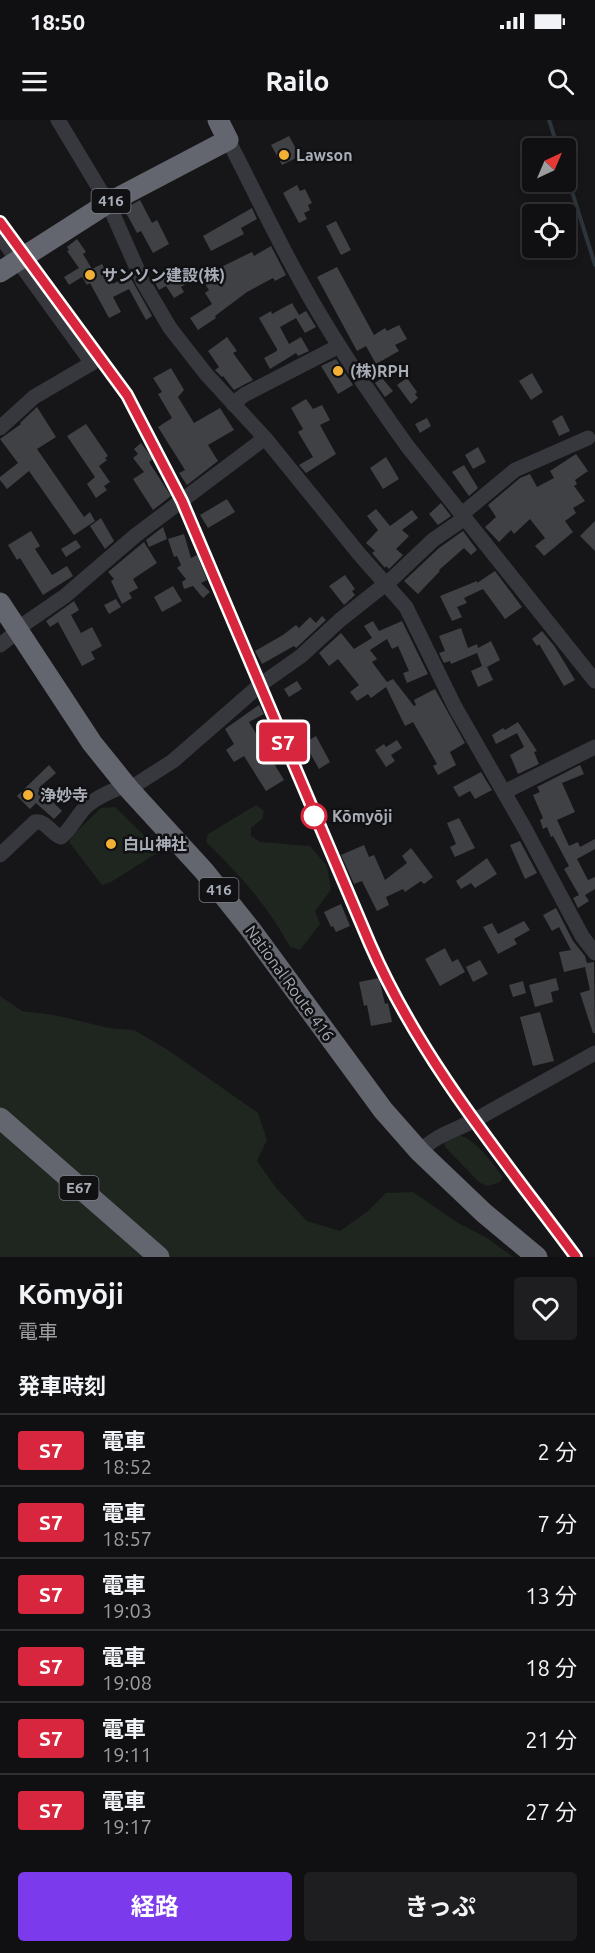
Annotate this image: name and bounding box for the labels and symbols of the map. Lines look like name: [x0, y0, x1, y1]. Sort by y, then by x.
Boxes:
north arrow: [522, 138, 576, 192]
place label: Lawson: [296, 146, 353, 164]
marker: Lawson: [277, 148, 291, 162]
road number: 416: [92, 189, 130, 213]
place label: サンソン建設(株): [102, 266, 225, 285]
marker: サンソン建設(株): [83, 268, 97, 282]
place label: (株)RPH: [350, 362, 409, 381]
marker: (株)RPH: [331, 364, 345, 378]
line badge: S7: [256, 722, 310, 762]
place label: 浄妙寺: [40, 786, 88, 804]
marker: 浄妙寺: [21, 788, 35, 802]
marker: Kōmyōji: [301, 803, 327, 829]
place label: Kōmyōji: [332, 807, 392, 825]
place label: 白山神社: [123, 835, 187, 853]
marker: 白山神社: [104, 837, 118, 851]
road number: 416: [200, 878, 238, 902]
street label: National Route 416: [242, 922, 338, 1044]
road number: E67: [60, 1176, 98, 1200]

